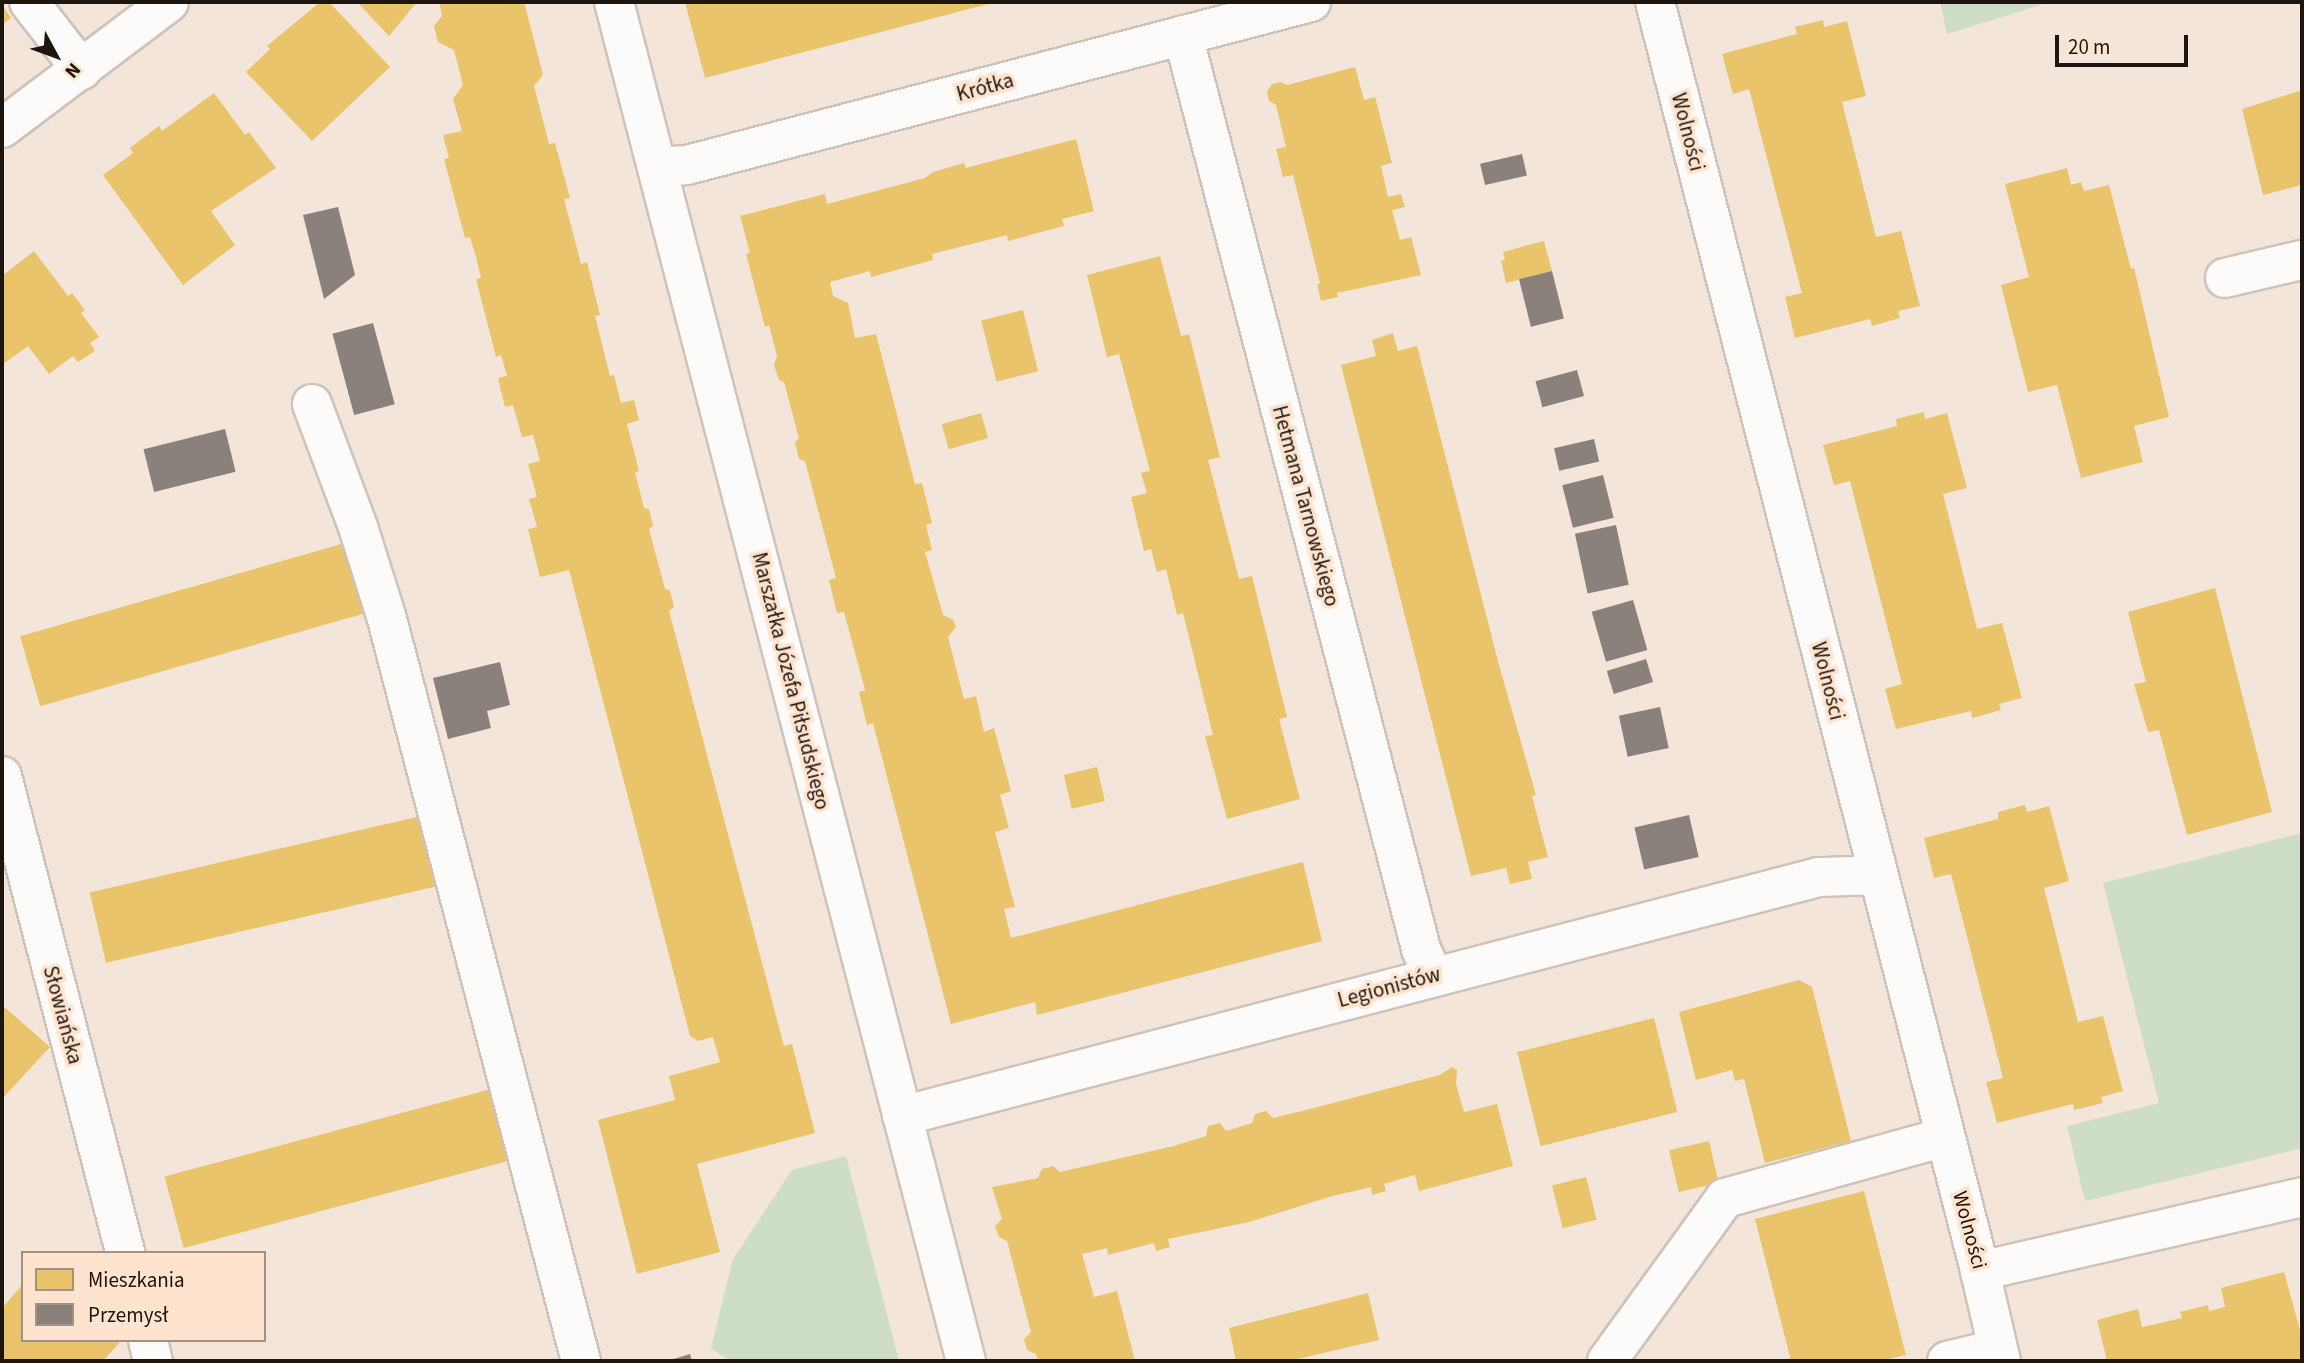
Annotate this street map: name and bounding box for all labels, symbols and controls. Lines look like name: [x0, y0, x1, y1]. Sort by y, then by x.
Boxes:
north arrow: [21, 21, 91, 91]
scale bar: [2059, 21, 2192, 65]
text: 20 m: [2068, 32, 2110, 62]
text: N: [58, 56, 87, 84]
street label: Krótka: [954, 67, 1016, 107]
street label: Wolności: [1666, 90, 1710, 174]
street label: Hetmana Tarnowskiego: [1267, 403, 1345, 609]
street label: Marszałka Józefa Piłsudskiego: [747, 550, 835, 812]
street label: Wolności: [1806, 639, 1850, 723]
street label: Legionistów: [1335, 961, 1443, 1013]
street label: Słowiańska: [38, 963, 88, 1067]
street label: Wolności: [1948, 1188, 1992, 1272]
legend: [21, 1251, 266, 1342]
text: Mieszkania: [88, 1265, 185, 1295]
text: Przemysł: [88, 1300, 169, 1330]

